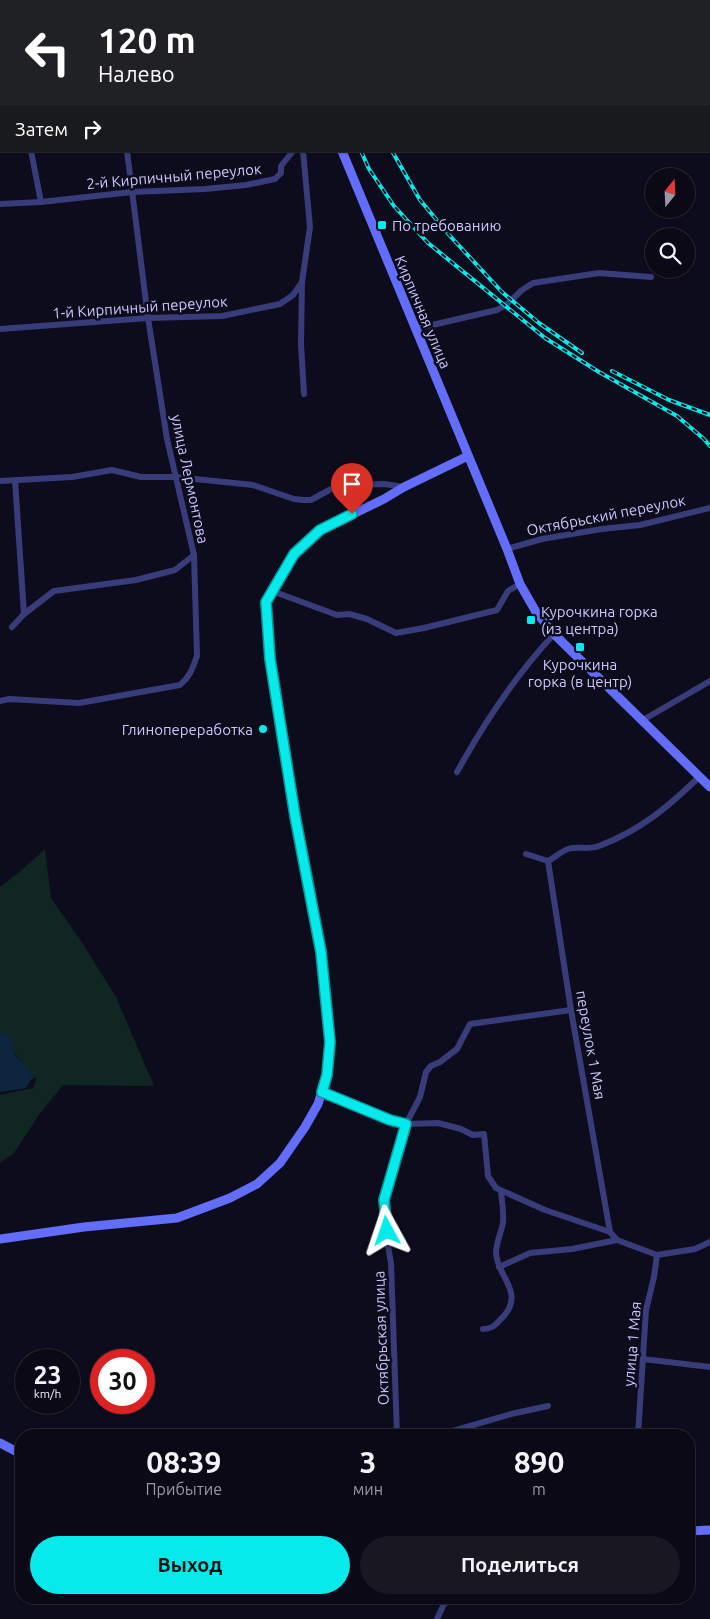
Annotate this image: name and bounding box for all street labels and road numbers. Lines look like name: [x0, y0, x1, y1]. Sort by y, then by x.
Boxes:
street label: 2-й Кирпичный переулок: [86, 160, 263, 192]
street label: Кирпичная улица: [392, 253, 454, 371]
street label: 1-й Кирпичный переулок: [52, 292, 228, 322]
street label: улица Лермонтова: [168, 413, 212, 545]
street label: Октябрьский переулок: [525, 491, 687, 539]
street label: переулок 1 Мая: [573, 989, 609, 1101]
street label: Октябрьская улица: [370, 1271, 392, 1405]
street label: улица 1 Мая: [620, 1301, 644, 1387]

